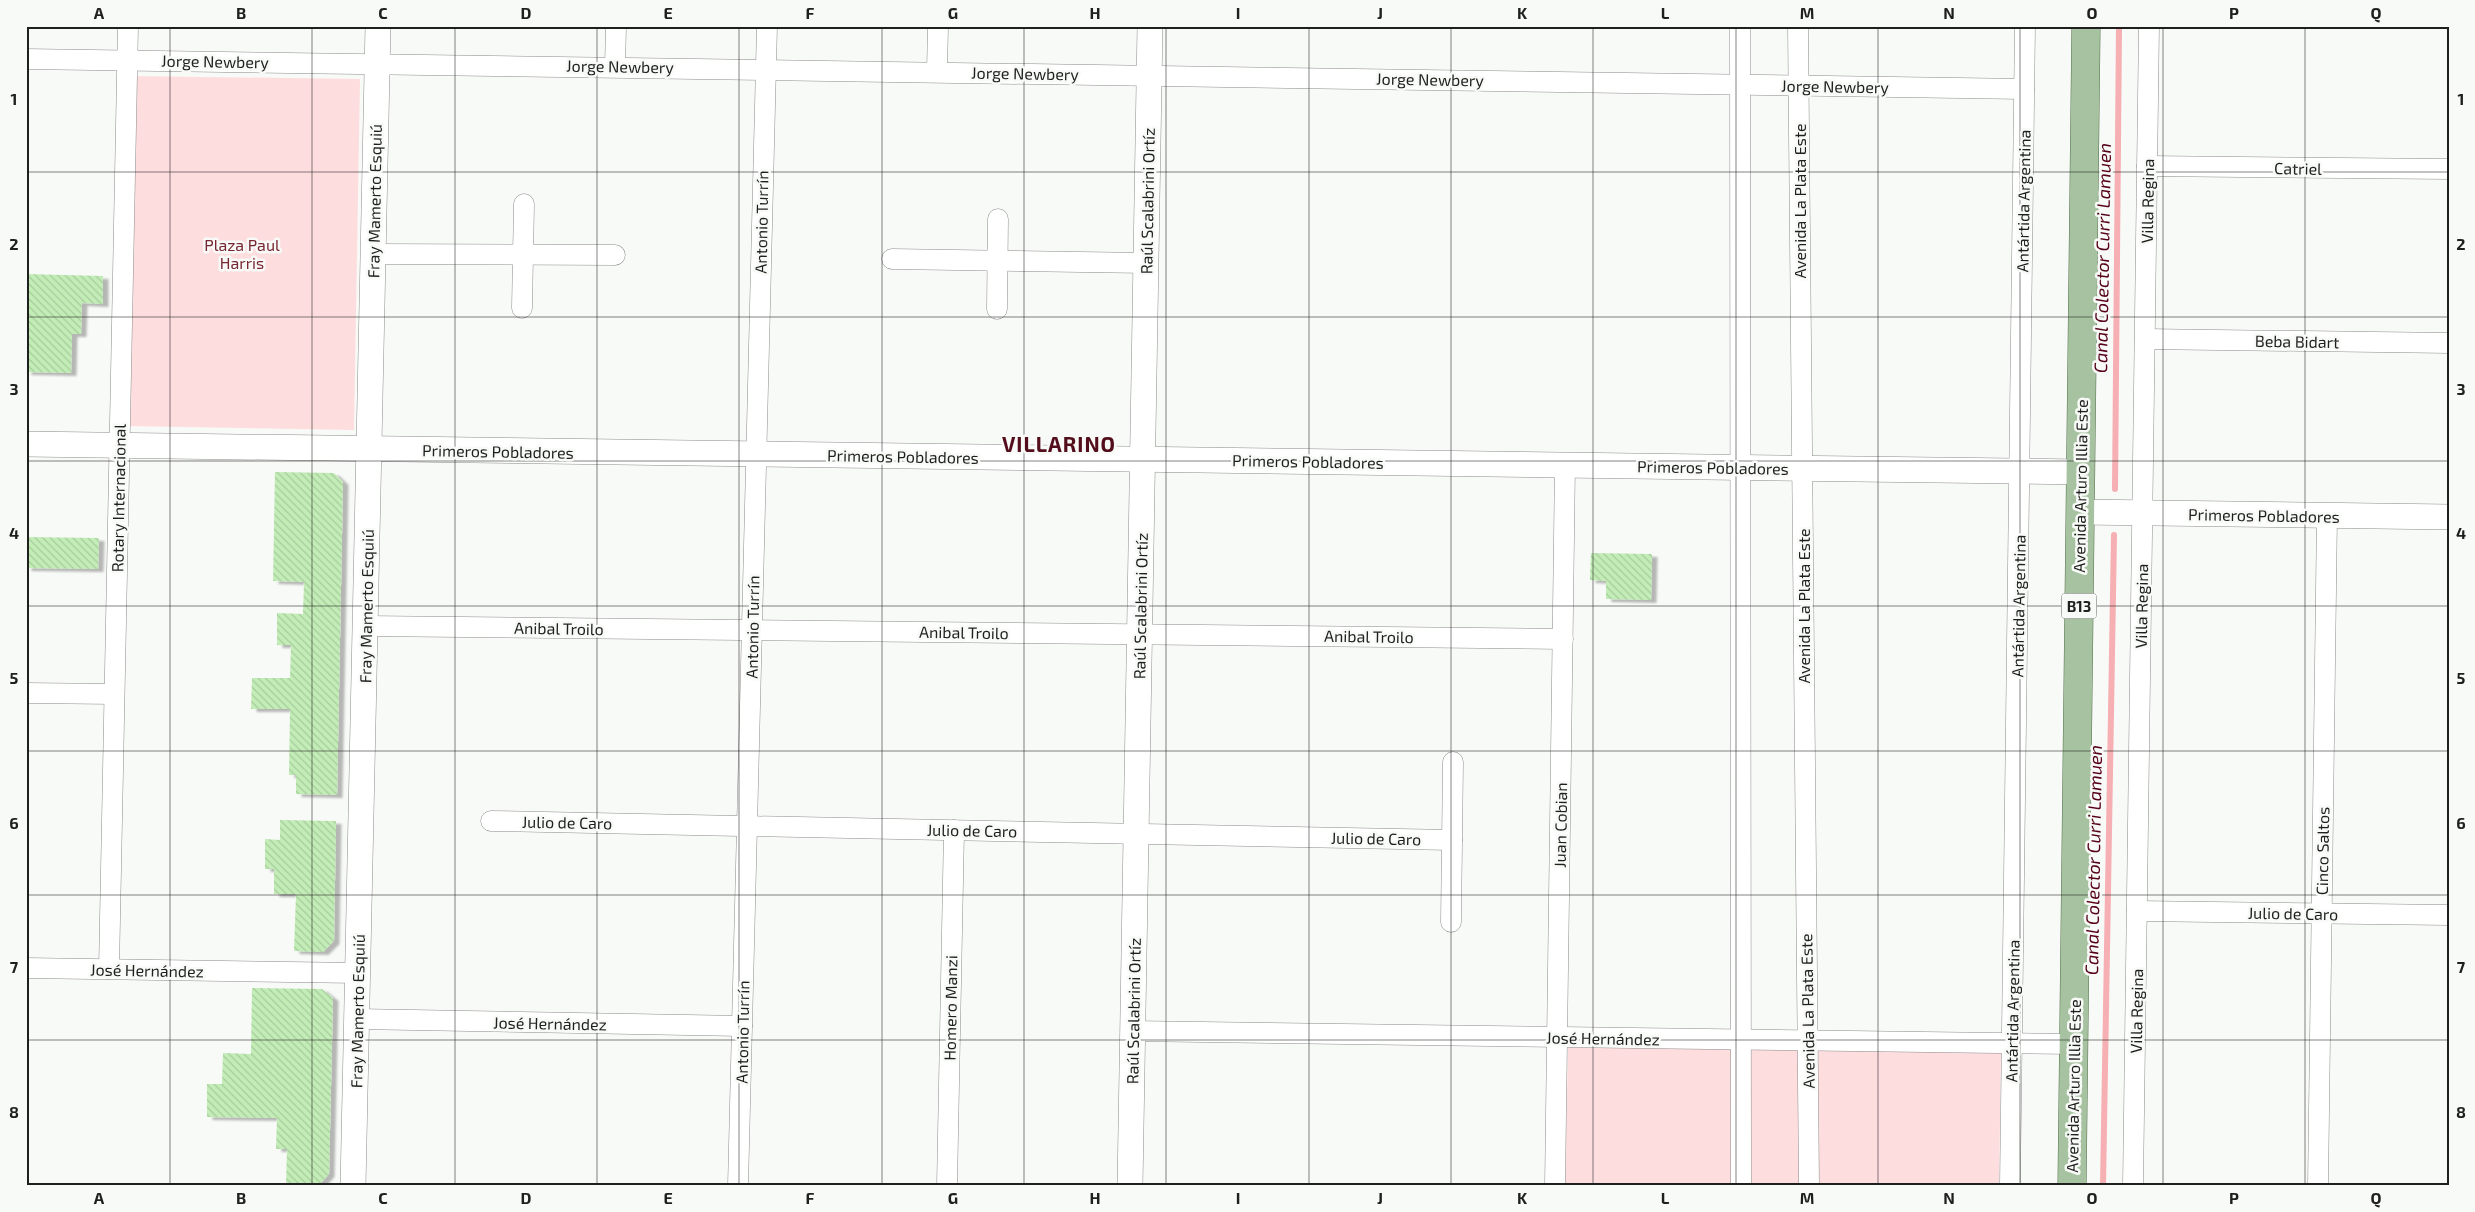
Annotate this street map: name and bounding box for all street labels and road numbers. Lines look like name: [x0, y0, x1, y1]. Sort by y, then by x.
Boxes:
street label: Jorge Newbery: [161, 51, 269, 71]
street label: Jorge Newbery: [566, 56, 674, 76]
street label: Jorge Newbery: [971, 63, 1079, 83]
street label: Jorge Newbery: [1376, 69, 1484, 89]
street label: Jorge Newbery: [1781, 76, 1889, 96]
street label: Avenida La Plata Este: [1790, 123, 1809, 279]
street label: Fray Mamerto Esquiú: [363, 124, 385, 278]
street label: Raúl Scalabrini Ortíz: [1136, 128, 1158, 274]
street label: Antártida Argentina: [2012, 129, 2034, 273]
street label: Villa Regina: [2137, 158, 2157, 244]
street label: Catriel: [2274, 158, 2322, 178]
street label: Antonio Turrín: [751, 170, 771, 274]
street label: Beba Bidart: [2255, 331, 2339, 351]
street label: Avenida Arturo Illia Este: [2069, 399, 2091, 573]
street label: Rotary Internacional: [107, 423, 129, 572]
street label: Primeros Pobladores: [422, 440, 574, 462]
street label: Primeros Pobladores: [827, 445, 979, 467]
street label: Primeros Pobladores: [1232, 450, 1384, 472]
street label: Primeros Pobladores: [1637, 456, 1789, 478]
street label: Primeros Pobladores: [2188, 504, 2340, 526]
street label: Avenida La Plata Este: [1794, 528, 1813, 684]
street label: Fray Mamerto Esquiú: [355, 529, 377, 683]
street label: Raúl Scalabrini Ortíz: [1129, 533, 1151, 679]
street label: Antártida Argentina: [2007, 534, 2029, 678]
street label: Villa Regina: [2131, 563, 2151, 649]
street label: Antonio Turrín: [742, 575, 762, 679]
road number: B13: [2062, 594, 2096, 618]
street label: Anibal Troilo: [514, 618, 604, 638]
street label: Anibal Troilo: [919, 622, 1009, 642]
street label: Anibal Troilo: [1324, 626, 1414, 646]
street label: Juan Cobian: [1550, 782, 1570, 868]
street label: Cinco Saltos: [2312, 807, 2332, 895]
street label: Julio de Caro: [522, 812, 612, 832]
street label: Julio de Caro: [927, 820, 1017, 840]
street label: Julio de Caro: [1331, 828, 1421, 848]
street label: Julio de Caro: [2248, 903, 2338, 923]
street label: Avenida La Plata Este: [1796, 933, 1818, 1089]
street label: Fray Mamerto Esquiú: [346, 934, 368, 1088]
street label: Raúl Scalabrini Ortíz: [1122, 938, 1144, 1084]
street label: Antártida Argentina: [2001, 939, 2023, 1083]
street label: Homero Manzi: [940, 955, 960, 1061]
street label: José Hernández: [90, 960, 204, 980]
street label: Villa Regina: [2126, 968, 2146, 1054]
street label: Antonio Turrín: [732, 980, 752, 1084]
street label: Avenida Arturo Illia Este: [2062, 999, 2084, 1173]
street label: José Hernández: [493, 1013, 607, 1033]
street label: José Hernández: [1546, 1028, 1660, 1048]

